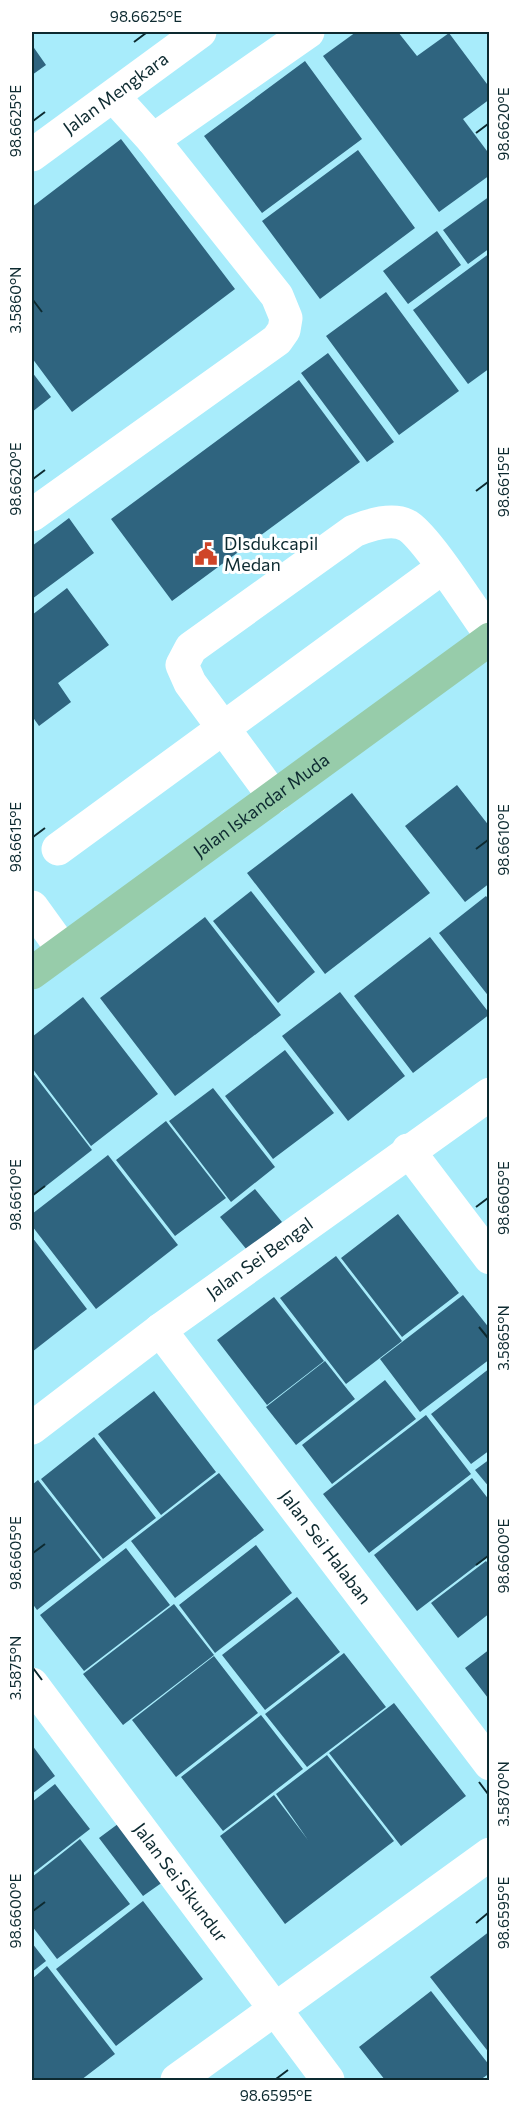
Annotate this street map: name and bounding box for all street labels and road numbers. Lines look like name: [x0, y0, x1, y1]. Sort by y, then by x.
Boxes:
street label: Jalan Mengkara: [58, 47, 172, 139]
street label: Jalan Iskandar Muda: [189, 748, 333, 862]
street label: Jalan Sei Bengal: [202, 1212, 317, 1303]
street label: Jalan Sei Halaban: [276, 1485, 377, 1608]
street label: Jalan Sei Sikundur: [129, 1818, 233, 1946]

